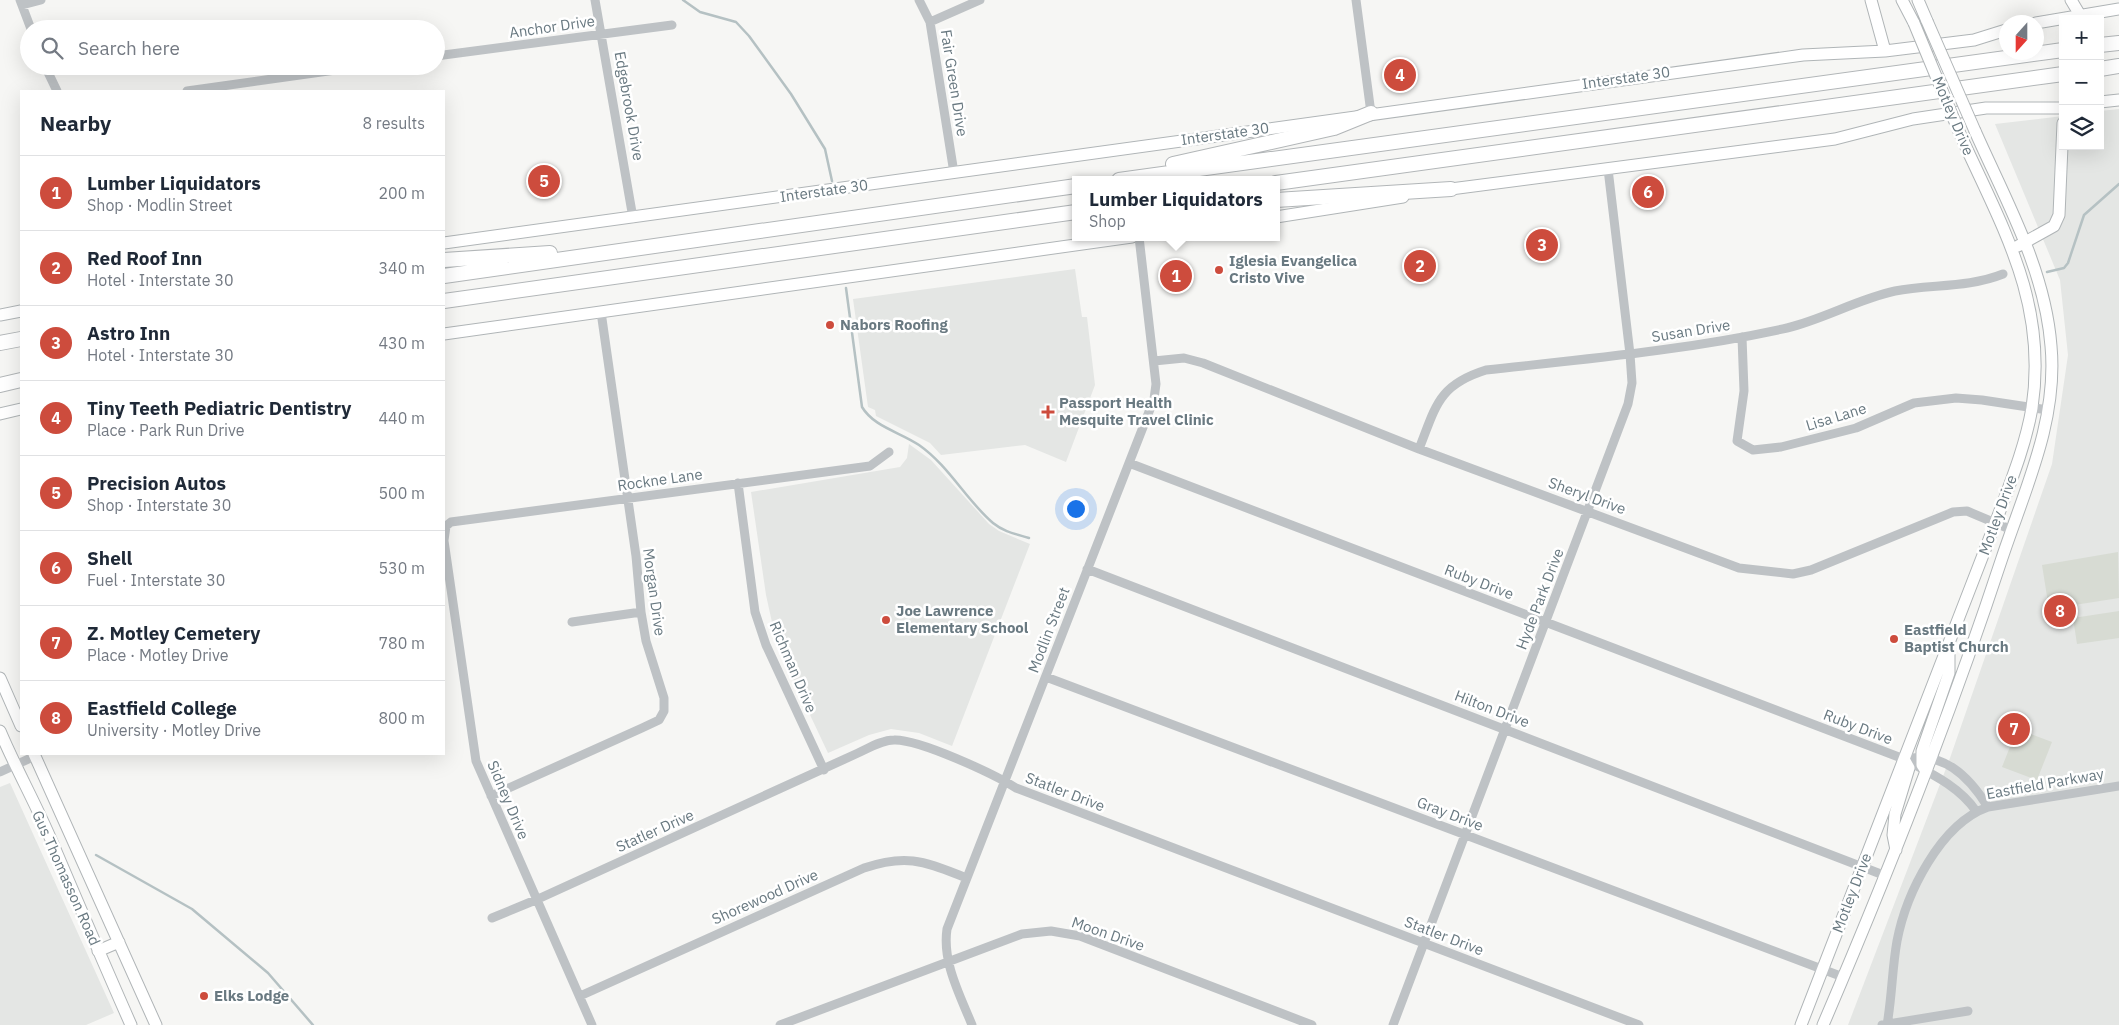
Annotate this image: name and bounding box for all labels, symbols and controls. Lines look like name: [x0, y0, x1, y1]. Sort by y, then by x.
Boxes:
street label: Anchor Drive: [508, 11, 596, 42]
north arrow: [1999, 15, 2044, 60]
map controls: [2059, 15, 2104, 150]
button: +: [2059, 15, 2104, 60]
search box: [20, 20, 445, 75]
street label: Fair Green Drive: [937, 28, 972, 138]
icon: search: [38, 34, 66, 62]
text: Search here: [78, 36, 180, 60]
street label: Edgebrook Drive: [611, 50, 648, 162]
pin: 4: [1384, 56, 1416, 94]
button: −: [2059, 60, 2104, 105]
street label: Interstate 30: [1581, 62, 1671, 93]
street label: Motley Drive: [1928, 73, 1979, 158]
button: layers: [2059, 105, 2104, 150]
text: Nearby: [40, 109, 111, 137]
text: 8 results: [362, 113, 425, 133]
street label: Interstate 30: [1180, 118, 1270, 149]
pin: 5: [528, 162, 560, 200]
text: Lumber Liquidators: [87, 171, 261, 195]
pin: 6: [1632, 173, 1664, 211]
street label: Interstate 30: [779, 175, 869, 206]
popup: [1072, 176, 1280, 241]
text: 1: [51, 183, 61, 203]
text: 200 m: [378, 183, 425, 203]
text: Lumber Liquidators: [1089, 187, 1263, 211]
text: Shop · Modlin Street: [87, 195, 233, 215]
text: Shop: [1089, 211, 1126, 231]
pin: 3: [1526, 226, 1558, 264]
text: Red Roof Inn: [87, 246, 202, 270]
pin: 2: [1404, 247, 1436, 285]
place label: Iglesia Evangelica Cristo Vive: [1229, 251, 1357, 287]
pin: 1: [1160, 257, 1192, 295]
text: 2: [51, 258, 61, 278]
text: 340 m: [378, 258, 425, 278]
marker: Iglesia Evangelica Cristo Vive: [1213, 264, 1225, 276]
text: Hotel · Interstate 30: [87, 270, 234, 290]
place label: Nabors Roofing: [840, 315, 948, 334]
street label: Susan Drive: [1650, 315, 1732, 346]
marker: Nabors Roofing: [824, 319, 836, 331]
text: Astro Inn: [87, 321, 170, 345]
text: 3: [51, 333, 61, 353]
text: 430 m: [378, 333, 425, 353]
text: Hotel · Interstate 30: [87, 345, 234, 365]
place label: Passport Health Mesquite Travel Clinic: [1059, 393, 1214, 429]
text: Tiny Teeth Pediatric Dentistry: [87, 396, 351, 420]
street label: Lisa Lane: [1803, 398, 1868, 435]
marker: Passport Health Mesquite Travel Clinic: [1041, 405, 1055, 419]
text: 4: [51, 408, 61, 428]
text: 440 m: [378, 408, 425, 428]
text: Place · Park Run Drive: [87, 420, 245, 440]
street label: Rockne Lane: [616, 464, 704, 495]
text: Precision Autos: [87, 471, 226, 495]
street label: Motley Drive: [1974, 472, 2021, 558]
street label: Sheryl Drive: [1546, 473, 1628, 518]
text: 5: [51, 483, 61, 503]
text: 500 m: [378, 483, 425, 503]
text: Shop · Interstate 30: [87, 495, 231, 515]
your location: [1063, 496, 1089, 522]
street label: Hyde Park Drive: [1511, 545, 1568, 652]
text: Shell: [87, 546, 132, 570]
street label: Morgan Drive: [639, 547, 670, 637]
text: 6: [51, 558, 61, 578]
text: 530 m: [378, 558, 425, 578]
street label: Ruby Drive: [1442, 560, 1516, 603]
text: Fuel · Interstate 30: [87, 570, 225, 590]
street label: Modlin Street: [1023, 584, 1074, 675]
pin: 8: [2044, 592, 2076, 630]
place label: Joe Lawrence Elementary School: [896, 601, 1029, 637]
marker: Joe Lawrence Elementary School: [880, 614, 892, 626]
street label: Richman Drive: [766, 618, 821, 715]
place label: Eastfield Baptist Church: [1904, 620, 2009, 656]
text: Z. Motley Cemetery: [87, 621, 260, 645]
text: 7: [51, 633, 61, 653]
text: 780 m: [378, 633, 425, 653]
marker: Eastfield Baptist Church: [1888, 633, 1900, 645]
text: Place · Motley Drive: [87, 645, 229, 665]
street label: Hilton Drive: [1452, 686, 1532, 732]
text: Eastfield College: [87, 696, 237, 720]
street label: Ruby Drive: [1821, 705, 1895, 748]
text: 8: [51, 708, 61, 728]
text: 800 m: [378, 708, 425, 728]
pin: 7: [1998, 710, 2030, 748]
text: University · Motley Drive: [87, 720, 261, 740]
street label: Sidney Drive: [483, 758, 534, 842]
street label: Eastfield Parkway: [1985, 764, 2106, 803]
street label: Statler Drive: [1023, 768, 1108, 815]
street label: Gray Drive: [1414, 792, 1486, 835]
street label: Statler Drive: [613, 805, 697, 856]
street label: Gus Thomasson Road: [28, 807, 105, 948]
street label: Motley Drive: [1828, 850, 1875, 935]
street label: Shorewood Drive: [709, 865, 821, 929]
street label: Moon Drive: [1069, 912, 1147, 955]
street label: Statler Drive: [1402, 912, 1487, 959]
place label: Elks Lodge: [214, 986, 289, 1005]
marker: Elks Lodge: [198, 990, 210, 1002]

